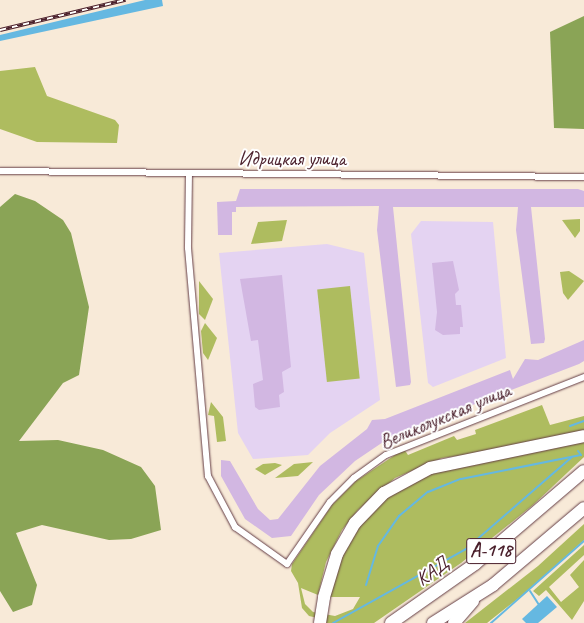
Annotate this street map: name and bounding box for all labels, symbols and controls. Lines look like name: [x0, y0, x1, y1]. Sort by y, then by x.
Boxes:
street label: Идрицкая улица: [238, 146, 346, 170]
street label: Великолукская улица: [376, 378, 514, 454]
road number: А-118: [466, 534, 516, 568]
street label: КАД: [411, 551, 453, 591]

